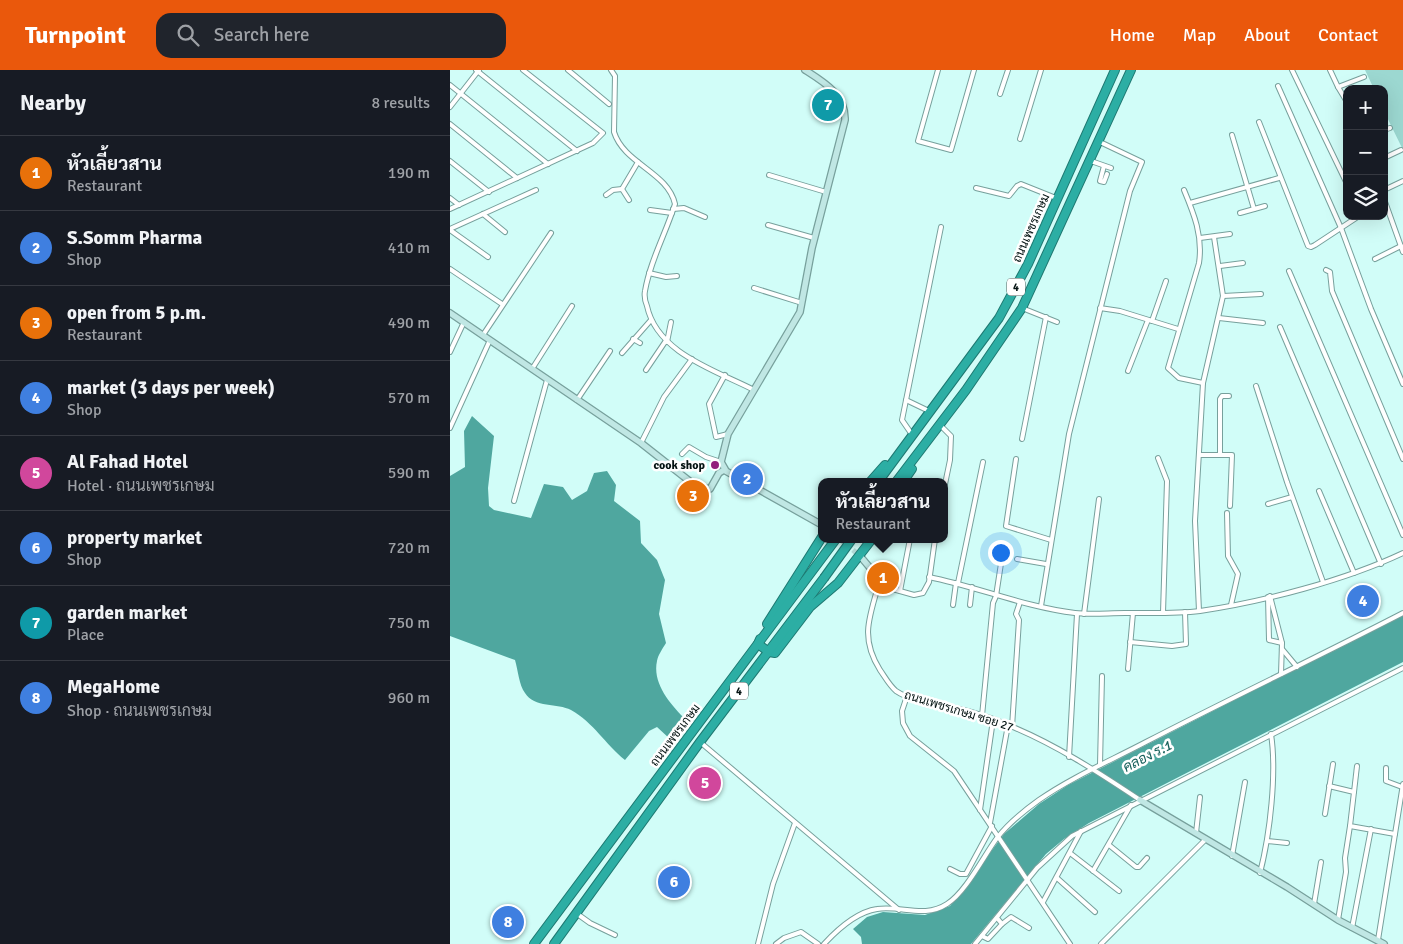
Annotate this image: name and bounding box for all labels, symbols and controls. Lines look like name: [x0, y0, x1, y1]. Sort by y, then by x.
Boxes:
search box: [156, 13, 506, 58]
text: Turnpoint: [25, 20, 126, 50]
icon: search: [174, 21, 202, 49]
text: Search here: [214, 23, 309, 47]
text: Home: [1110, 24, 1155, 46]
text: Map: [1183, 24, 1216, 46]
text: About: [1244, 24, 1290, 46]
text: Contact: [1318, 24, 1378, 46]
map controls: [1343, 85, 1388, 220]
button: +: [1343, 85, 1388, 130]
pin: 7: [812, 86, 844, 124]
text: Nearby: [20, 90, 86, 116]
text: 8 results: [371, 93, 430, 113]
button: −: [1343, 130, 1388, 175]
text: หัวเลี้ยวสาน: [67, 152, 162, 176]
text: 1: [32, 163, 40, 183]
text: 190 m: [388, 163, 430, 183]
button: layers: [1343, 175, 1388, 220]
text: Restaurant: [67, 176, 142, 196]
street label: ถนนเพชรเกษม: [1010, 191, 1053, 265]
text: S.Somm Pharma: [67, 226, 202, 250]
text: 2: [32, 238, 40, 258]
text: 410 m: [388, 238, 430, 258]
text: Shop: [67, 250, 101, 270]
road number: 4: [1007, 278, 1025, 296]
text: open from 5 p.m.: [67, 301, 206, 325]
text: 3: [32, 313, 40, 333]
text: 490 m: [388, 313, 430, 333]
text: Restaurant: [67, 325, 142, 345]
text: market (3 days per week): [67, 376, 275, 400]
text: 4: [32, 388, 40, 408]
text: 570 m: [388, 388, 430, 408]
text: Shop: [67, 400, 101, 420]
text: Al Fahad Hotel: [67, 450, 188, 474]
place label: cook shop: [653, 458, 706, 473]
marker: cook shop: [709, 459, 721, 471]
pin: 2: [731, 460, 763, 498]
text: 5: [32, 463, 40, 483]
text: 590 m: [388, 463, 430, 483]
text: Hotel · ถนนเพชรเกษม: [67, 476, 214, 496]
pin: 3: [677, 477, 709, 515]
popup: [818, 478, 948, 543]
text: หัวเลี้ยวสาน: [836, 490, 930, 514]
text: Restaurant: [836, 514, 911, 534]
text: property market: [67, 526, 202, 550]
text: 6: [32, 538, 40, 558]
text: 720 m: [388, 538, 430, 558]
your location: [988, 540, 1014, 566]
text: Shop: [67, 550, 101, 570]
pin: 1: [867, 559, 899, 597]
pin: 4: [1347, 582, 1379, 620]
text: garden market: [67, 601, 187, 625]
text: 7: [32, 613, 40, 633]
text: 750 m: [388, 613, 430, 633]
text: Place: [67, 625, 104, 645]
text: MegaHome: [67, 675, 160, 699]
road number: 4: [730, 682, 748, 700]
text: 8: [32, 688, 40, 708]
text: 960 m: [388, 688, 430, 708]
street label: ถนนเพชรเกษม ซอย 27: [902, 688, 1015, 735]
text: Shop · ถนนเพชรเกษม: [67, 701, 212, 721]
street label: ถนนเพชรเกษม: [647, 701, 704, 769]
water label: คลอง ร.1: [1120, 737, 1175, 776]
pin: 5: [689, 764, 721, 802]
pin: 6: [658, 863, 690, 901]
pin: 8: [492, 903, 524, 941]

